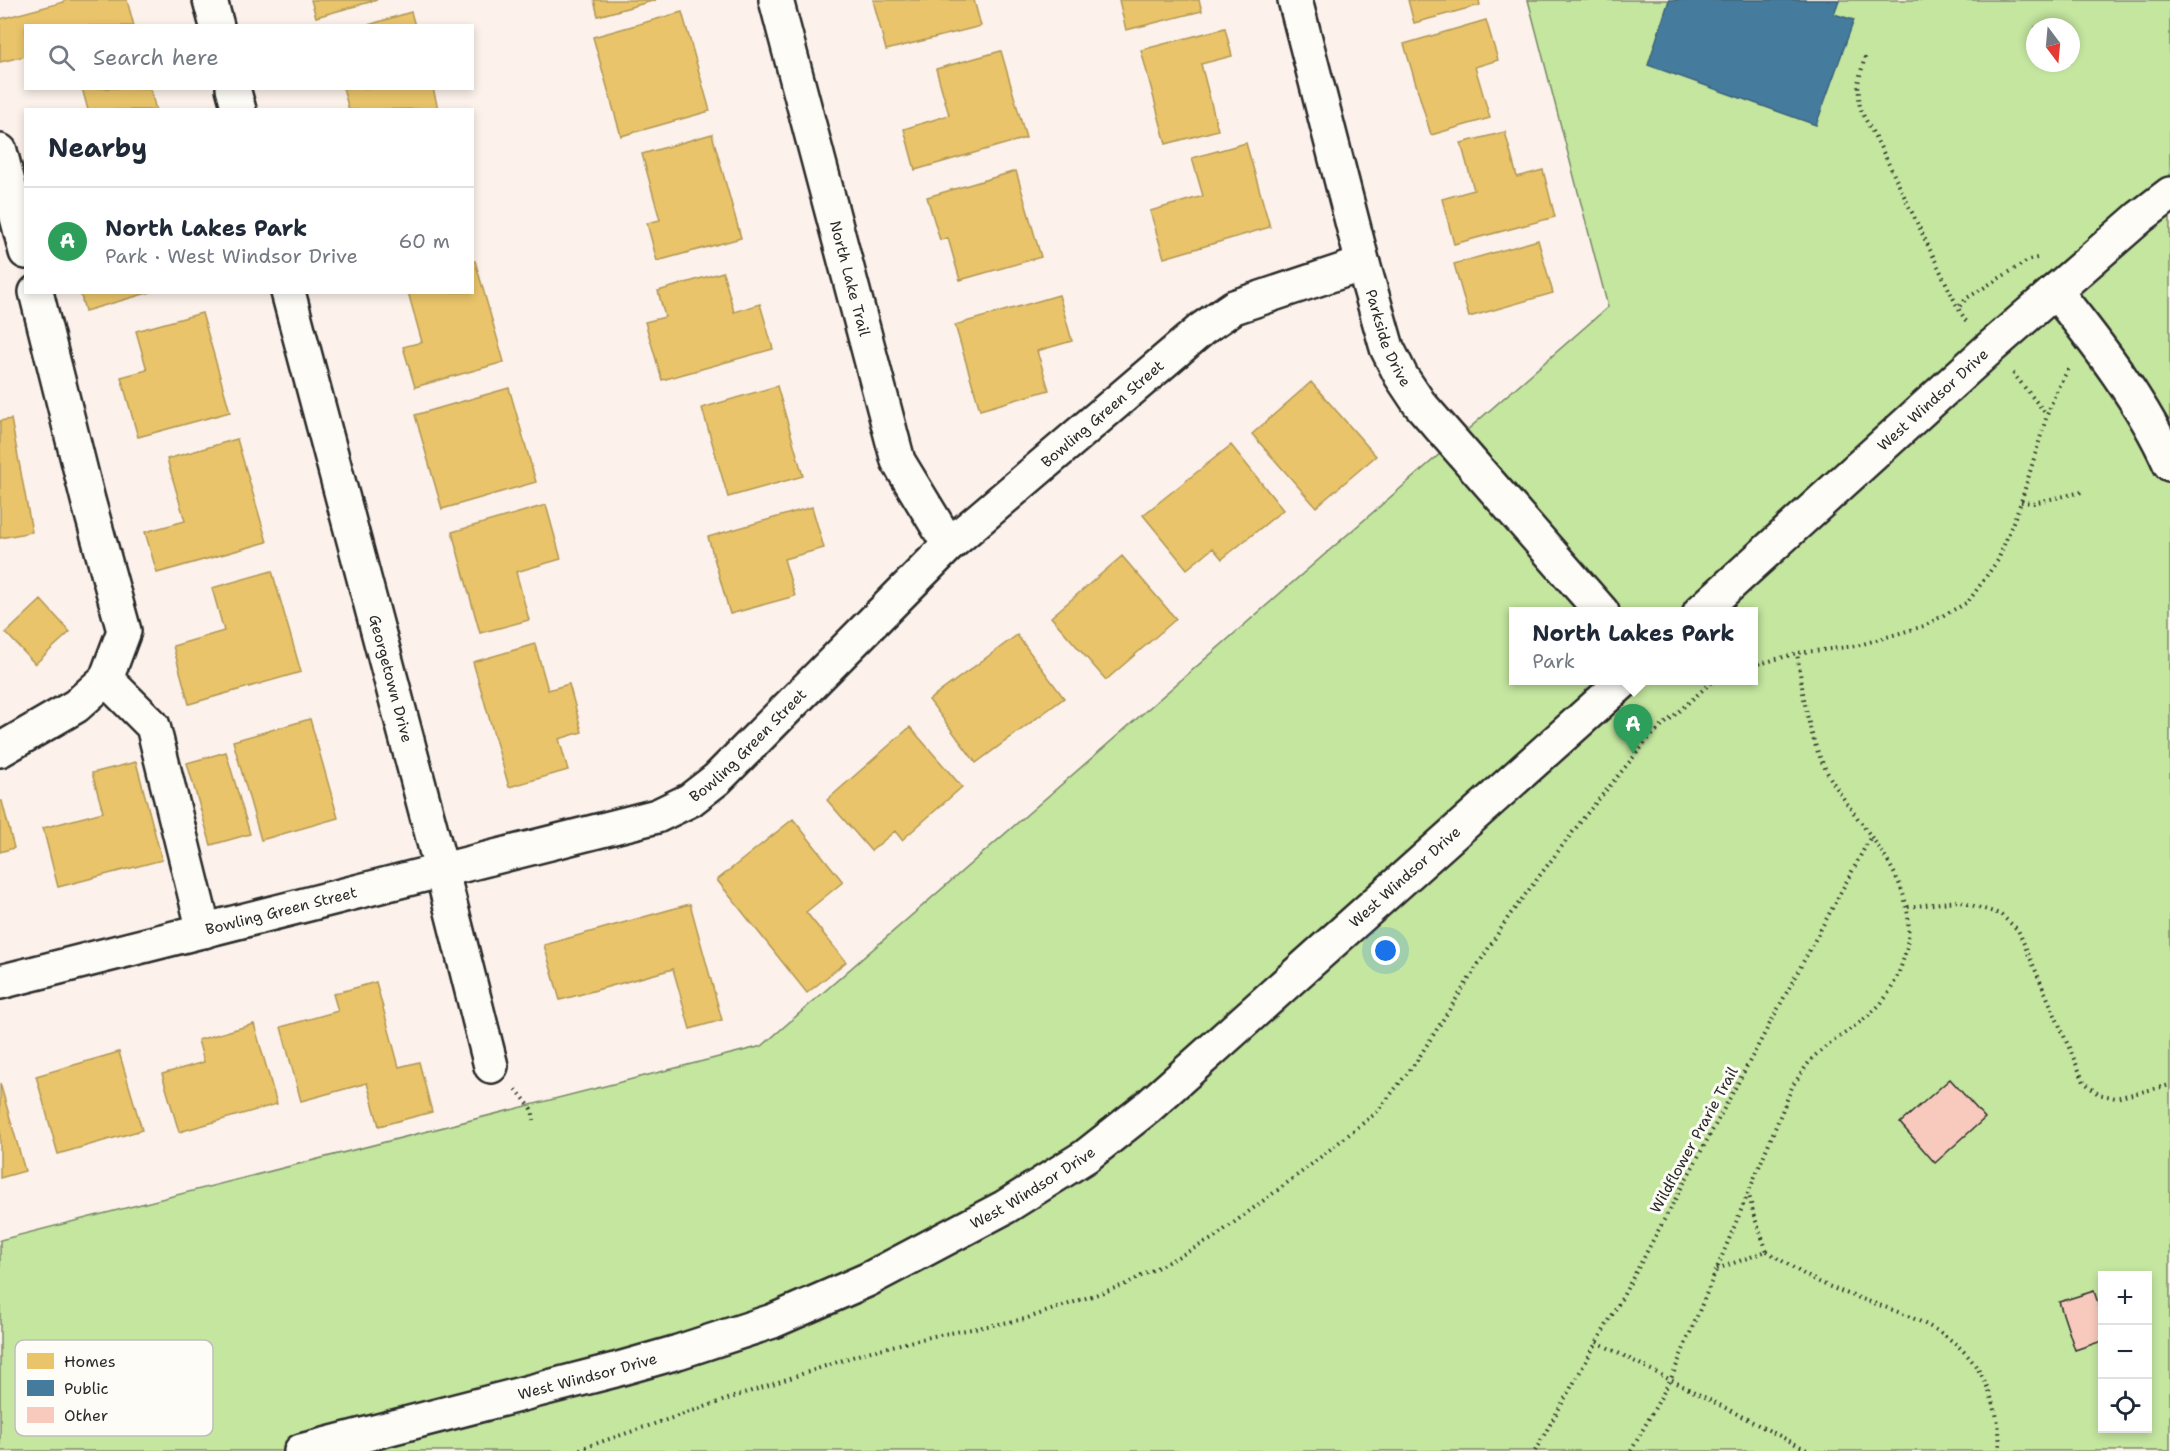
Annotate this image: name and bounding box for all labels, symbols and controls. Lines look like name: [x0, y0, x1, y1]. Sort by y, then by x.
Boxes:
north arrow: [2026, 18, 2080, 72]
search box: [24, 24, 474, 90]
icon: search: [45, 41, 78, 74]
text: Search here: [93, 43, 219, 72]
text: Nearby: [48, 130, 147, 165]
text: North Lakes Park: [105, 214, 307, 243]
street label: North Lake Trail: [825, 218, 875, 339]
text: A: [60, 228, 75, 254]
text: 60 m: [398, 228, 450, 254]
text: Park · West Windsor Drive: [105, 243, 358, 269]
street label: Parkside Drive: [1361, 287, 1416, 391]
street label: West Windsor Drive: [1873, 344, 1993, 456]
street label: Bowling Green Street: [1037, 356, 1168, 472]
popup: [1509, 607, 1758, 685]
street label: Georgetown Drive: [364, 612, 417, 745]
text: North Lakes Park: [1532, 619, 1735, 648]
text: Park: [1532, 648, 1575, 674]
street label: Bowling Green Street: [685, 684, 811, 807]
pin: A: [1614, 704, 1652, 754]
street label: West Windsor Drive: [1345, 822, 1465, 932]
street label: Bowling Green Street: [203, 882, 359, 940]
your location: [1371, 936, 1400, 965]
street label: Wildflower Prarie Trail: [1645, 1063, 1743, 1217]
street label: West Windsor Drive: [967, 1142, 1100, 1234]
map controls: [2098, 1271, 2152, 1433]
button: +: [2098, 1271, 2152, 1325]
button: −: [2098, 1325, 2152, 1379]
legend: [15, 1340, 213, 1436]
street label: West Windsor Drive: [516, 1348, 659, 1405]
text: Homes: [64, 1351, 116, 1372]
text: Public: [64, 1378, 109, 1399]
button: locate: [2098, 1379, 2152, 1433]
text: Other: [64, 1405, 108, 1426]

